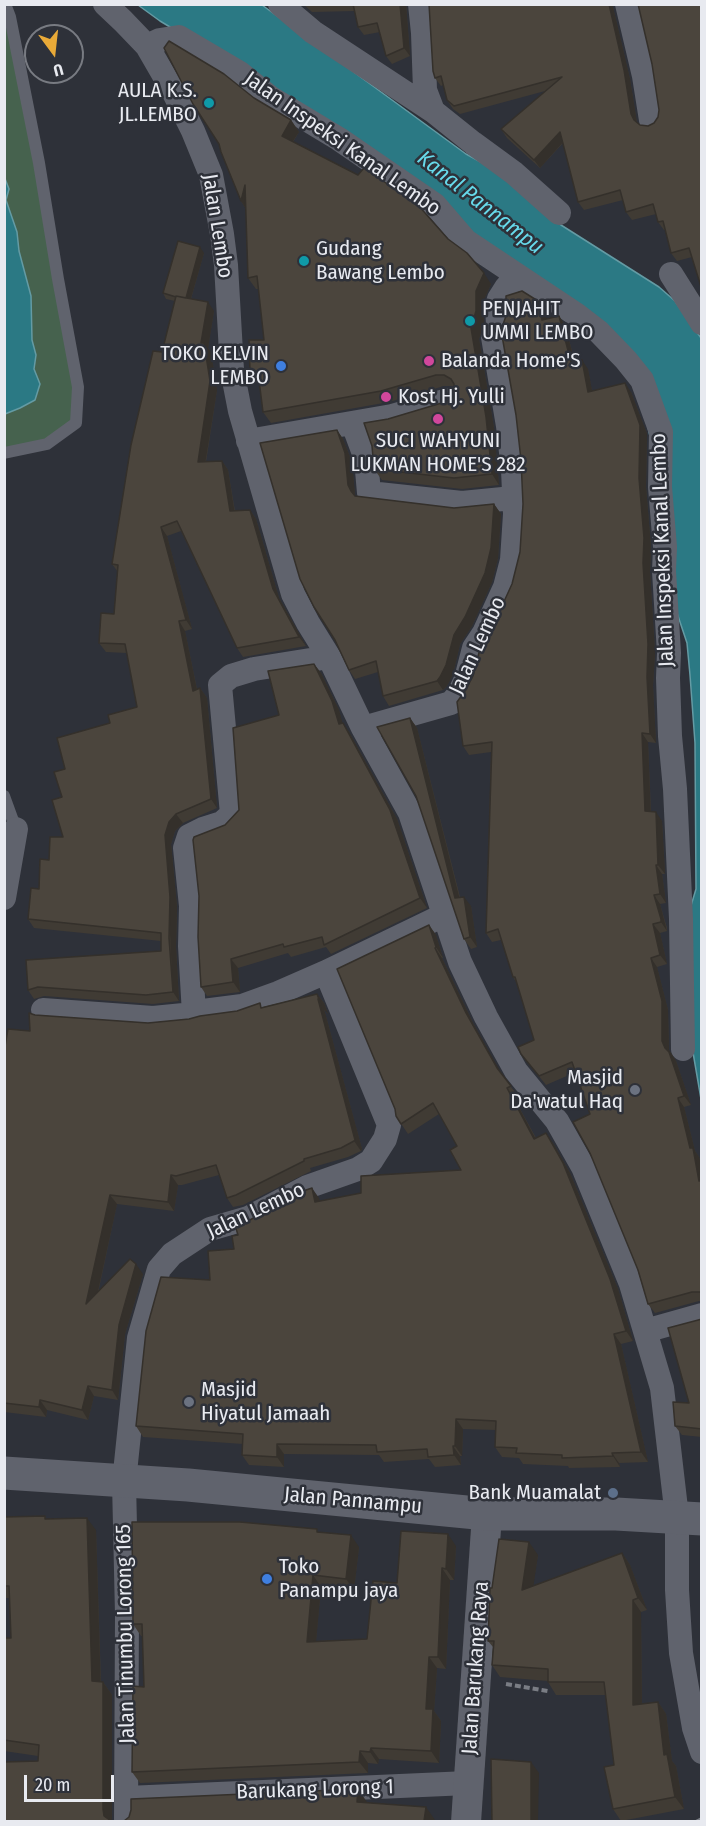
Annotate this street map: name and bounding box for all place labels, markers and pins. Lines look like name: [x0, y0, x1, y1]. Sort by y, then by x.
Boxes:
place label: AULA K.S. JL.LEMBO: [118, 78, 197, 128]
marker: AULA K.S. JL.LEMBO: [202, 96, 216, 110]
place label: Gudang Bawang Lembo: [316, 236, 445, 286]
marker: Gudang Bawang Lembo: [297, 254, 311, 268]
place label: PENJAHIT UMMI LEMBO: [482, 296, 593, 346]
marker: PENJAHIT UMMI LEMBO: [463, 314, 477, 328]
place label: TOKO KELVIN LEMBO: [160, 341, 269, 391]
place label: Balanda Home'S: [441, 348, 581, 374]
marker: Balanda Home'S: [422, 354, 436, 368]
marker: TOKO KELVIN LEMBO: [274, 359, 288, 373]
place label: Kost Hj. Yulli: [398, 384, 505, 410]
marker: Kost Hj. Yulli: [379, 390, 393, 404]
marker: SUCI WAHYUNI LUKMAN HOME'S 282: [431, 412, 445, 426]
place label: SUCI WAHYUNI LUKMAN HOME'S 282: [351, 428, 525, 478]
place label: Masjid Da'watul Haq: [510, 1065, 623, 1115]
marker: Masjid Da'watul Haq: [628, 1083, 642, 1097]
place label: Masjid Hiyatul Jamaah: [201, 1377, 330, 1427]
marker: Masjid Hiyatul Jamaah: [182, 1395, 196, 1409]
place label: Bank Muamalat: [468, 1480, 601, 1506]
marker: Bank Muamalat: [606, 1486, 620, 1500]
place label: Toko Panampu jaya: [279, 1554, 398, 1604]
marker: Toko Panampu jaya: [260, 1572, 274, 1586]

